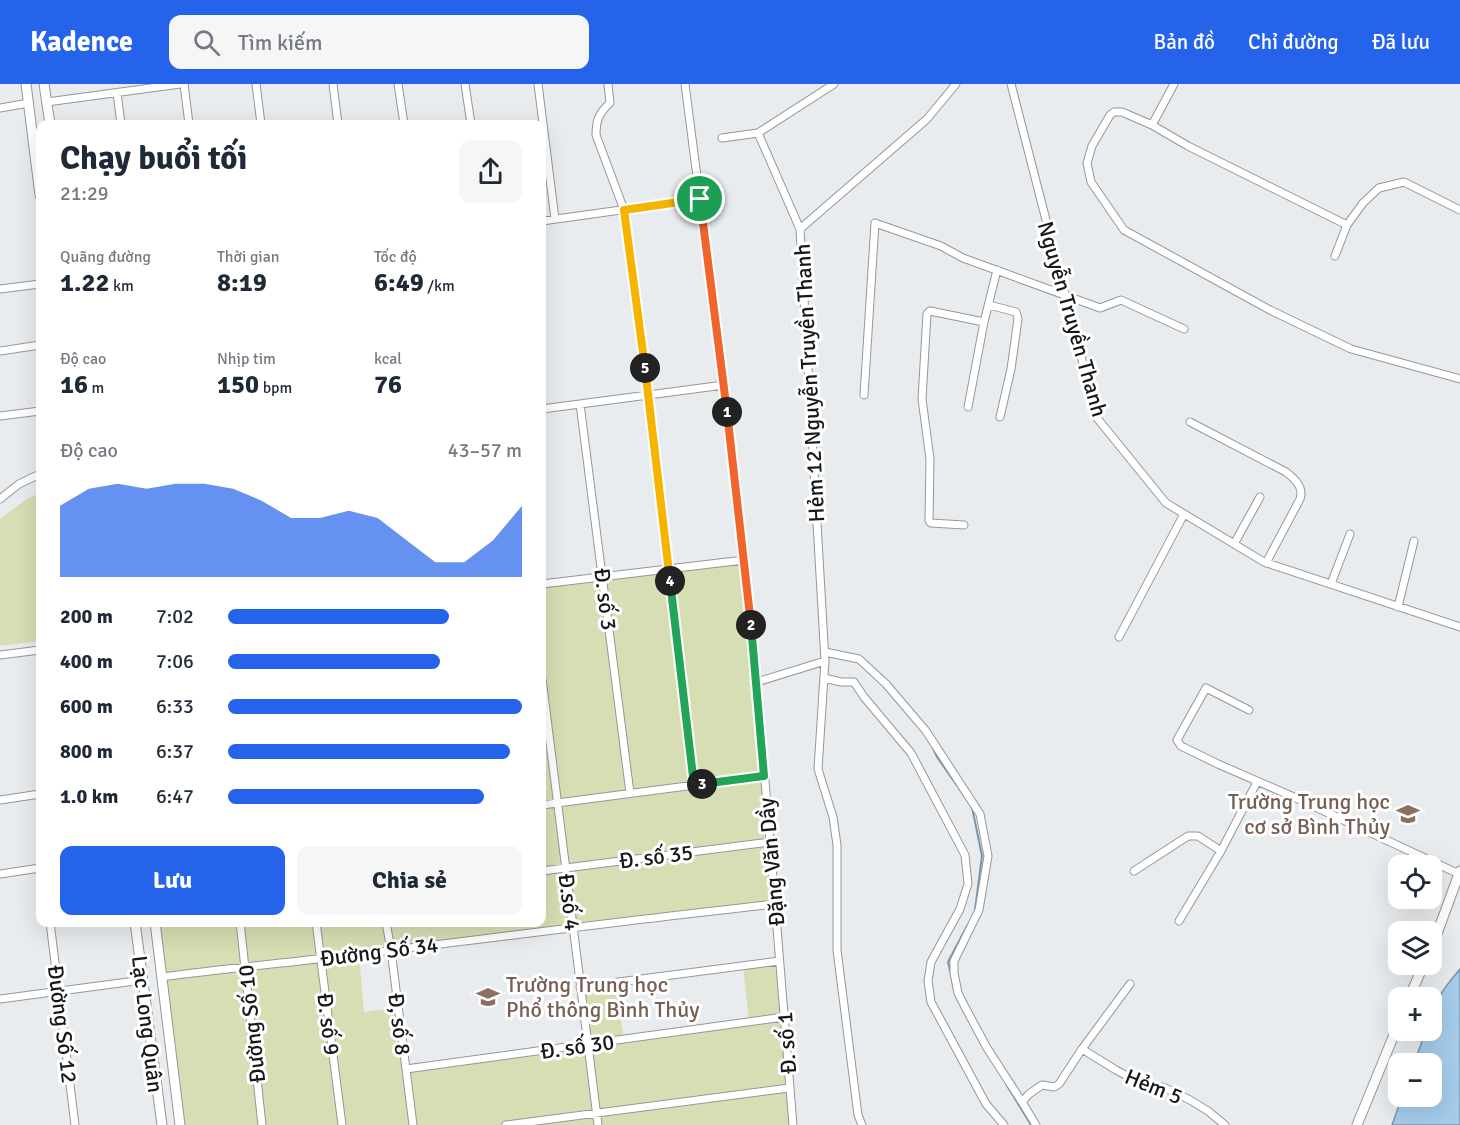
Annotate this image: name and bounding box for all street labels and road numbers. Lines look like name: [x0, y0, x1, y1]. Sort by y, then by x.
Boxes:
street label: Nguyễn Truyền Thanh: [1032, 218, 1113, 420]
street label: Hẻm 12 Nguyễn Truyền Thanh: [789, 243, 830, 523]
street label: Đ. số 3: [588, 566, 623, 632]
street label: Đặng Văn Dầy: [752, 796, 791, 927]
street label: Đ. số 35: [618, 839, 695, 874]
street label: Đ.số 4: [553, 872, 586, 932]
street label: Đường Số 34: [318, 931, 440, 972]
street label: Lạc Long Quân: [126, 954, 169, 1094]
street label: Đường Số 12: [42, 963, 83, 1085]
street label: Đường Số 10: [232, 963, 271, 1084]
street label: Đ. số 9: [311, 991, 346, 1057]
street label: Đ, số 8: [382, 991, 417, 1057]
street label: Đ. số 1: [771, 1011, 802, 1075]
street label: Đ. số 30: [538, 1028, 616, 1065]
street label: Hẻm 5: [1121, 1063, 1187, 1110]

